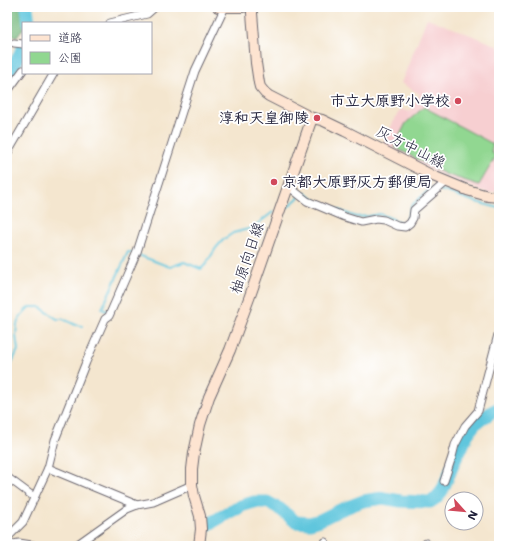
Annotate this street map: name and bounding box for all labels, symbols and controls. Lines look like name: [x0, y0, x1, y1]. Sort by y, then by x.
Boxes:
legend: [22, 22, 152, 74]
text: 道路: [58, 30, 82, 46]
text: 公園: [58, 50, 82, 66]
place label: 市立大原野小学校: [330, 91, 450, 111]
marker: 市立大原野小学校: [453, 96, 463, 106]
place label: 淳和天皇御陵: [219, 108, 309, 128]
marker: 淳和天皇御陵: [312, 113, 322, 123]
street label: 灰方中山線: [373, 121, 449, 173]
place label: 京都大原野灰方郵便局: [282, 172, 432, 192]
marker: 京都大原野灰方郵便局: [269, 177, 279, 187]
street label: 柚原向日線: [225, 219, 269, 297]
north arrow: [444, 491, 484, 531]
text: N: [464, 508, 481, 523]

